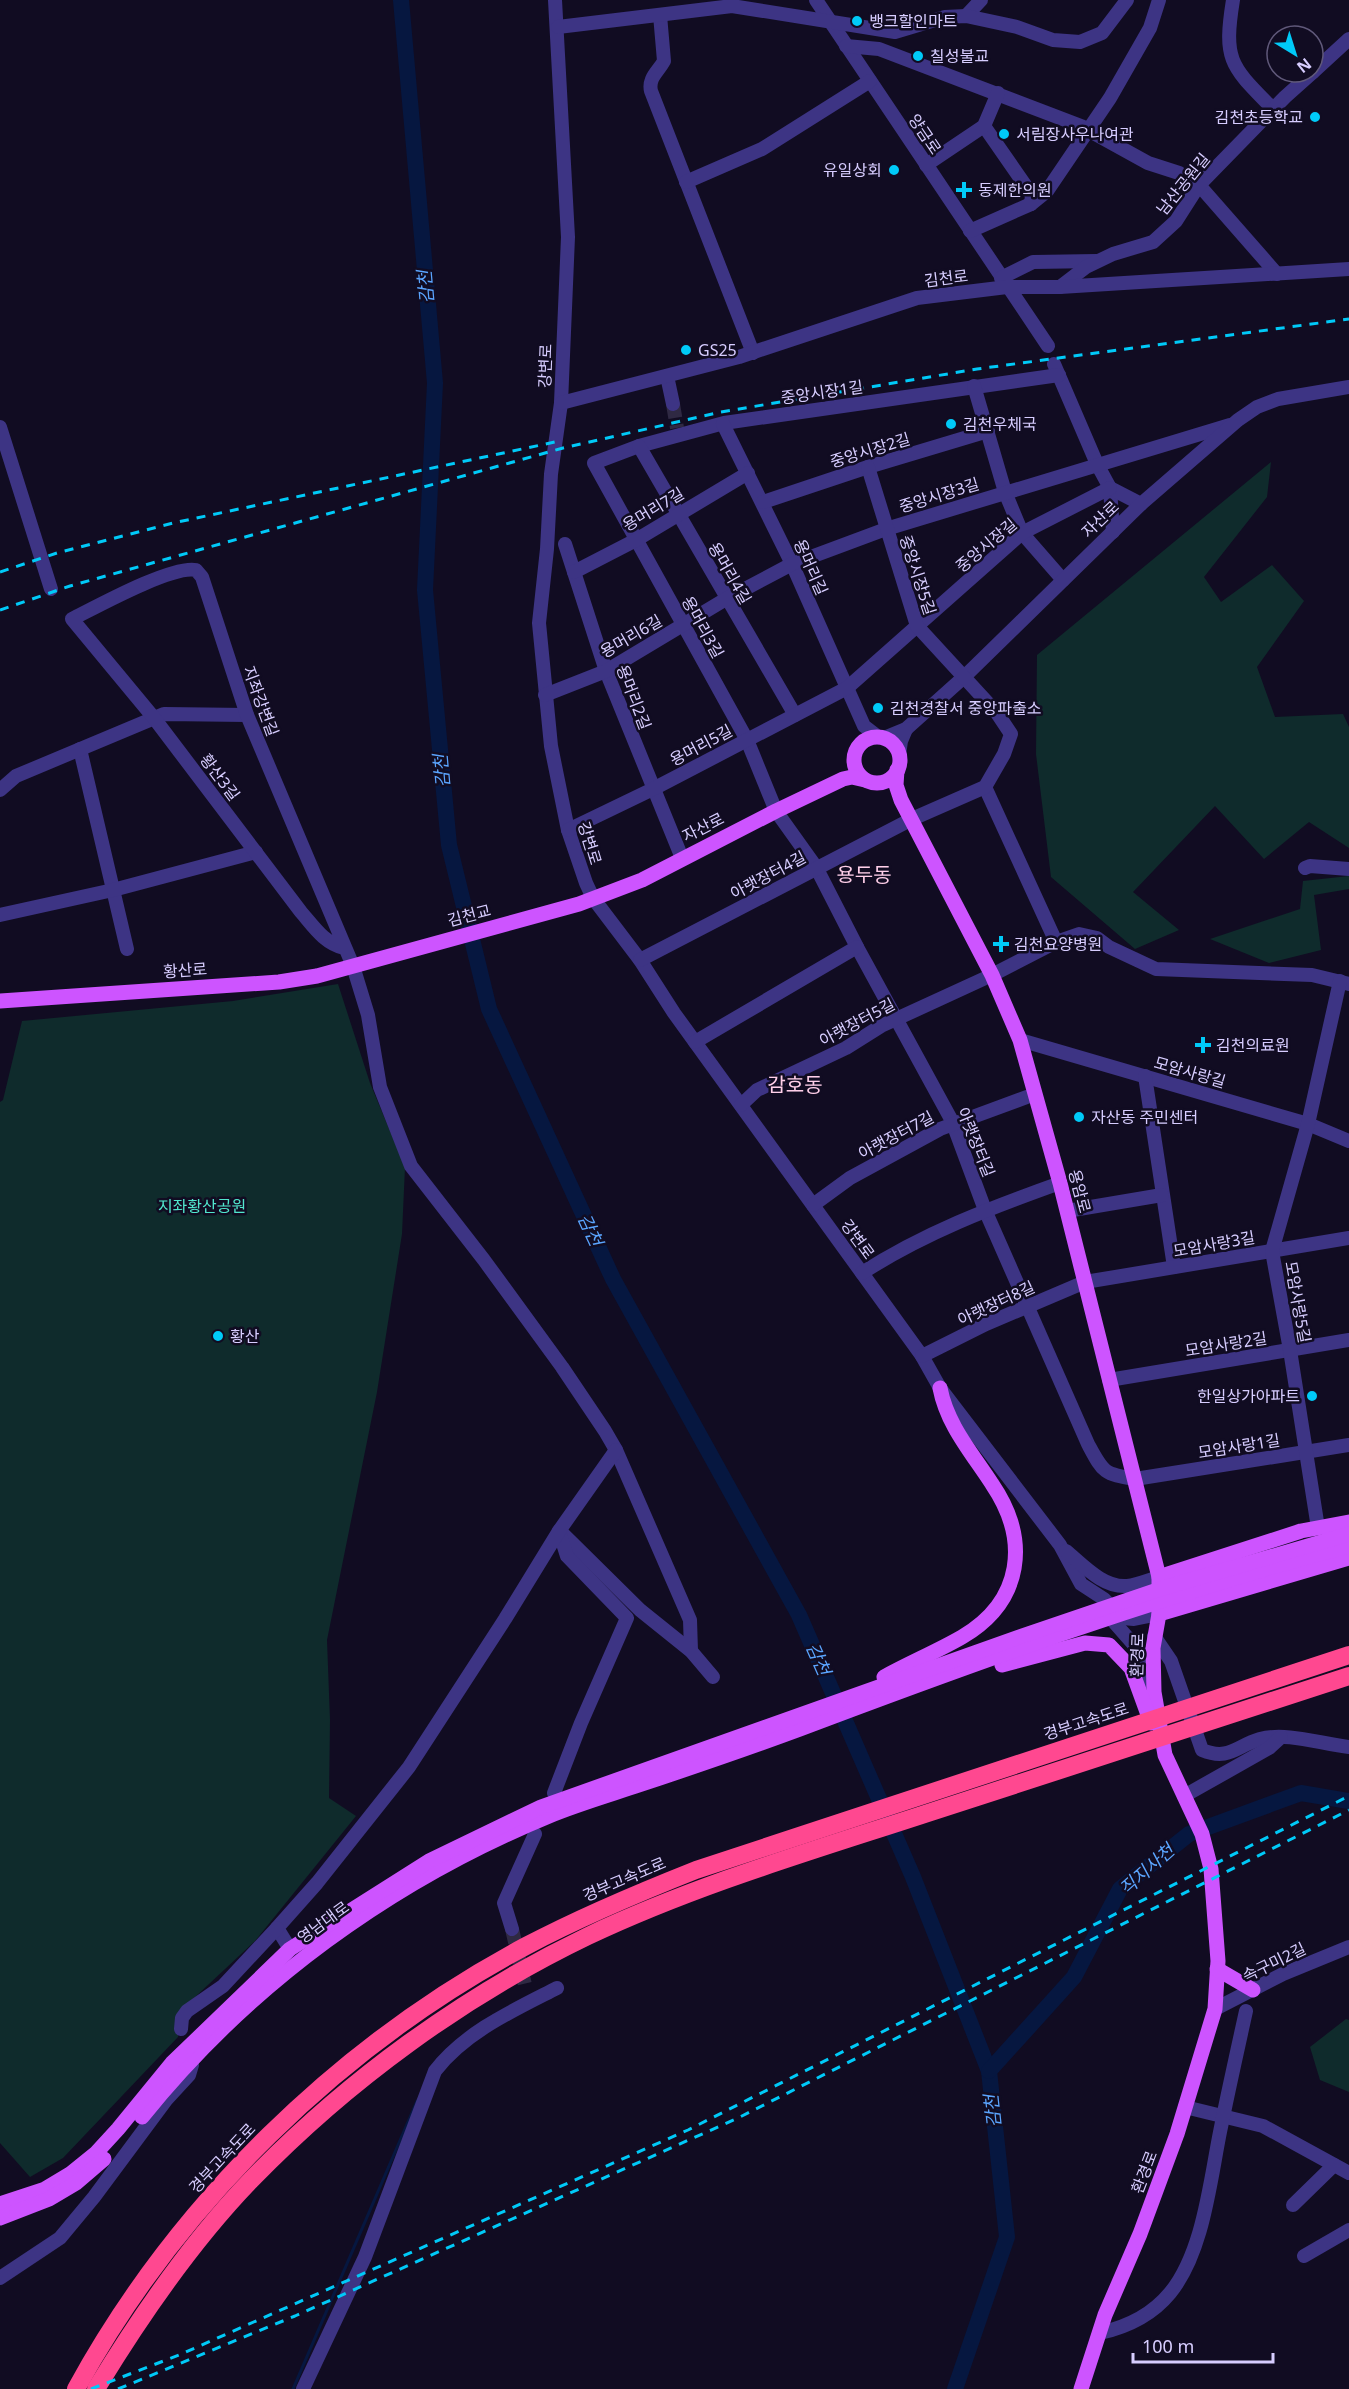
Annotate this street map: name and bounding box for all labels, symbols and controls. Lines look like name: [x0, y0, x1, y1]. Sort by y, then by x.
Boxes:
place label: 뱅크할인마트: [869, 10, 957, 32]
marker: 뱅크할인마트: [850, 14, 864, 28]
north arrow: [1265, 24, 1325, 84]
place label: 칠성불교: [930, 45, 989, 67]
marker: 칠성불교: [911, 49, 925, 63]
text: N: [1292, 53, 1316, 78]
place label: 김천초등학교: [1215, 106, 1303, 128]
street label: 양금로: [904, 110, 947, 159]
marker: 김천초등학교: [1308, 110, 1322, 124]
place label: 서림장사우나여관: [1016, 123, 1134, 145]
marker: 서림장사우나여관: [997, 127, 1011, 141]
street label: 남산공원길: [1151, 148, 1215, 220]
place label: 유일상회: [823, 159, 882, 181]
marker: 유일상회: [887, 163, 901, 177]
place label: 동제한의원: [978, 179, 1052, 201]
marker: 동제한의원: [955, 181, 973, 199]
street label: 김천로: [923, 264, 970, 292]
water label: 감천: [411, 267, 438, 305]
place label: GS25: [698, 339, 737, 361]
street label: 강변로: [533, 343, 557, 388]
marker: GS25: [679, 343, 693, 357]
street label: 중앙시장1길: [779, 375, 865, 409]
place label: 김천우체국: [963, 413, 1037, 435]
marker: 김천우체국: [944, 417, 958, 431]
street label: 중앙시장2길: [827, 427, 913, 473]
street label: 중앙시장3길: [896, 472, 982, 518]
street label: 용머리7길: [618, 482, 688, 536]
street label: 자산로: [1076, 496, 1124, 542]
street label: 중앙시장길: [951, 513, 1021, 577]
street label: 중앙시장5길: [895, 532, 941, 618]
street label: 용머리길: [789, 536, 833, 598]
street label: 용머리4길: [703, 538, 757, 608]
street label: 용머리3길: [677, 592, 729, 662]
street label: 용머리6길: [596, 609, 666, 663]
street label: 용머리2길: [612, 661, 656, 733]
street label: 지좌강변길: [238, 663, 284, 739]
place label: 김천경찰서 중앙파출소: [890, 697, 1041, 719]
marker: 김천경찰서 중앙파출소: [871, 701, 885, 715]
street label: 용머리5길: [666, 719, 736, 771]
street label: 황산3길: [195, 749, 245, 805]
water label: 감천: [427, 751, 454, 789]
street label: 자산로: [678, 807, 728, 847]
street label: 강변로: [573, 819, 607, 868]
street label: 아랫장터4길: [726, 846, 810, 904]
district label: 용두동: [836, 861, 892, 888]
street label: 김천교: [445, 899, 493, 931]
place label: 김천요양병원: [1014, 933, 1102, 955]
marker: 김천요양병원: [992, 935, 1010, 953]
street label: 황산로: [162, 957, 208, 983]
street label: 아랫장터5길: [815, 993, 899, 1051]
place label: 김천의료원: [1216, 1034, 1290, 1056]
marker: 김천의료원: [1194, 1036, 1212, 1054]
street label: 모암사랑길: [1152, 1051, 1228, 1093]
district label: 감호동: [767, 1071, 823, 1098]
street label: 아랫장터길: [952, 1104, 1000, 1180]
street label: 아랫장터7길: [854, 1106, 938, 1164]
place label: 자산동 주민센터: [1091, 1106, 1198, 1128]
marker: 자산동 주민센터: [1072, 1110, 1086, 1124]
street label: 용암로: [1064, 1167, 1096, 1215]
park label: 지좌황산공원: [158, 1195, 246, 1217]
water label: 감천: [573, 1209, 610, 1252]
street label: 강변로: [836, 1215, 880, 1264]
street label: 모암사랑3길: [1171, 1226, 1257, 1262]
street label: 모암사랑5길: [1280, 1259, 1316, 1345]
street label: 아랫장터8길: [954, 1276, 1038, 1330]
place label: 황산: [230, 1325, 260, 1347]
street label: 모암사랑2길: [1183, 1327, 1269, 1361]
marker: 황산: [211, 1329, 225, 1343]
place label: 한일상가아파트: [1197, 1385, 1300, 1407]
marker: 한일상가아파트: [1305, 1389, 1319, 1403]
street label: 모암사랑1길: [1196, 1429, 1282, 1463]
street label: 환경로: [1125, 1632, 1149, 1677]
water label: 감천: [801, 1639, 838, 1681]
street label: 경부고속도로: [1041, 1697, 1132, 1745]
water label: 직지사천: [1114, 1837, 1181, 1900]
street label: 경부고속도로: [579, 1852, 669, 1906]
street label: 영남대로: [293, 1896, 354, 1948]
street label: 속구미2길: [1239, 1937, 1309, 1987]
water label: 감천: [978, 2091, 1006, 2129]
street label: 경부고속도로: [184, 2118, 260, 2198]
street label: 환경로: [1126, 2147, 1162, 2197]
scale bar: [1133, 2326, 1272, 2364]
text: 100 m: [1142, 2334, 1194, 2358]

